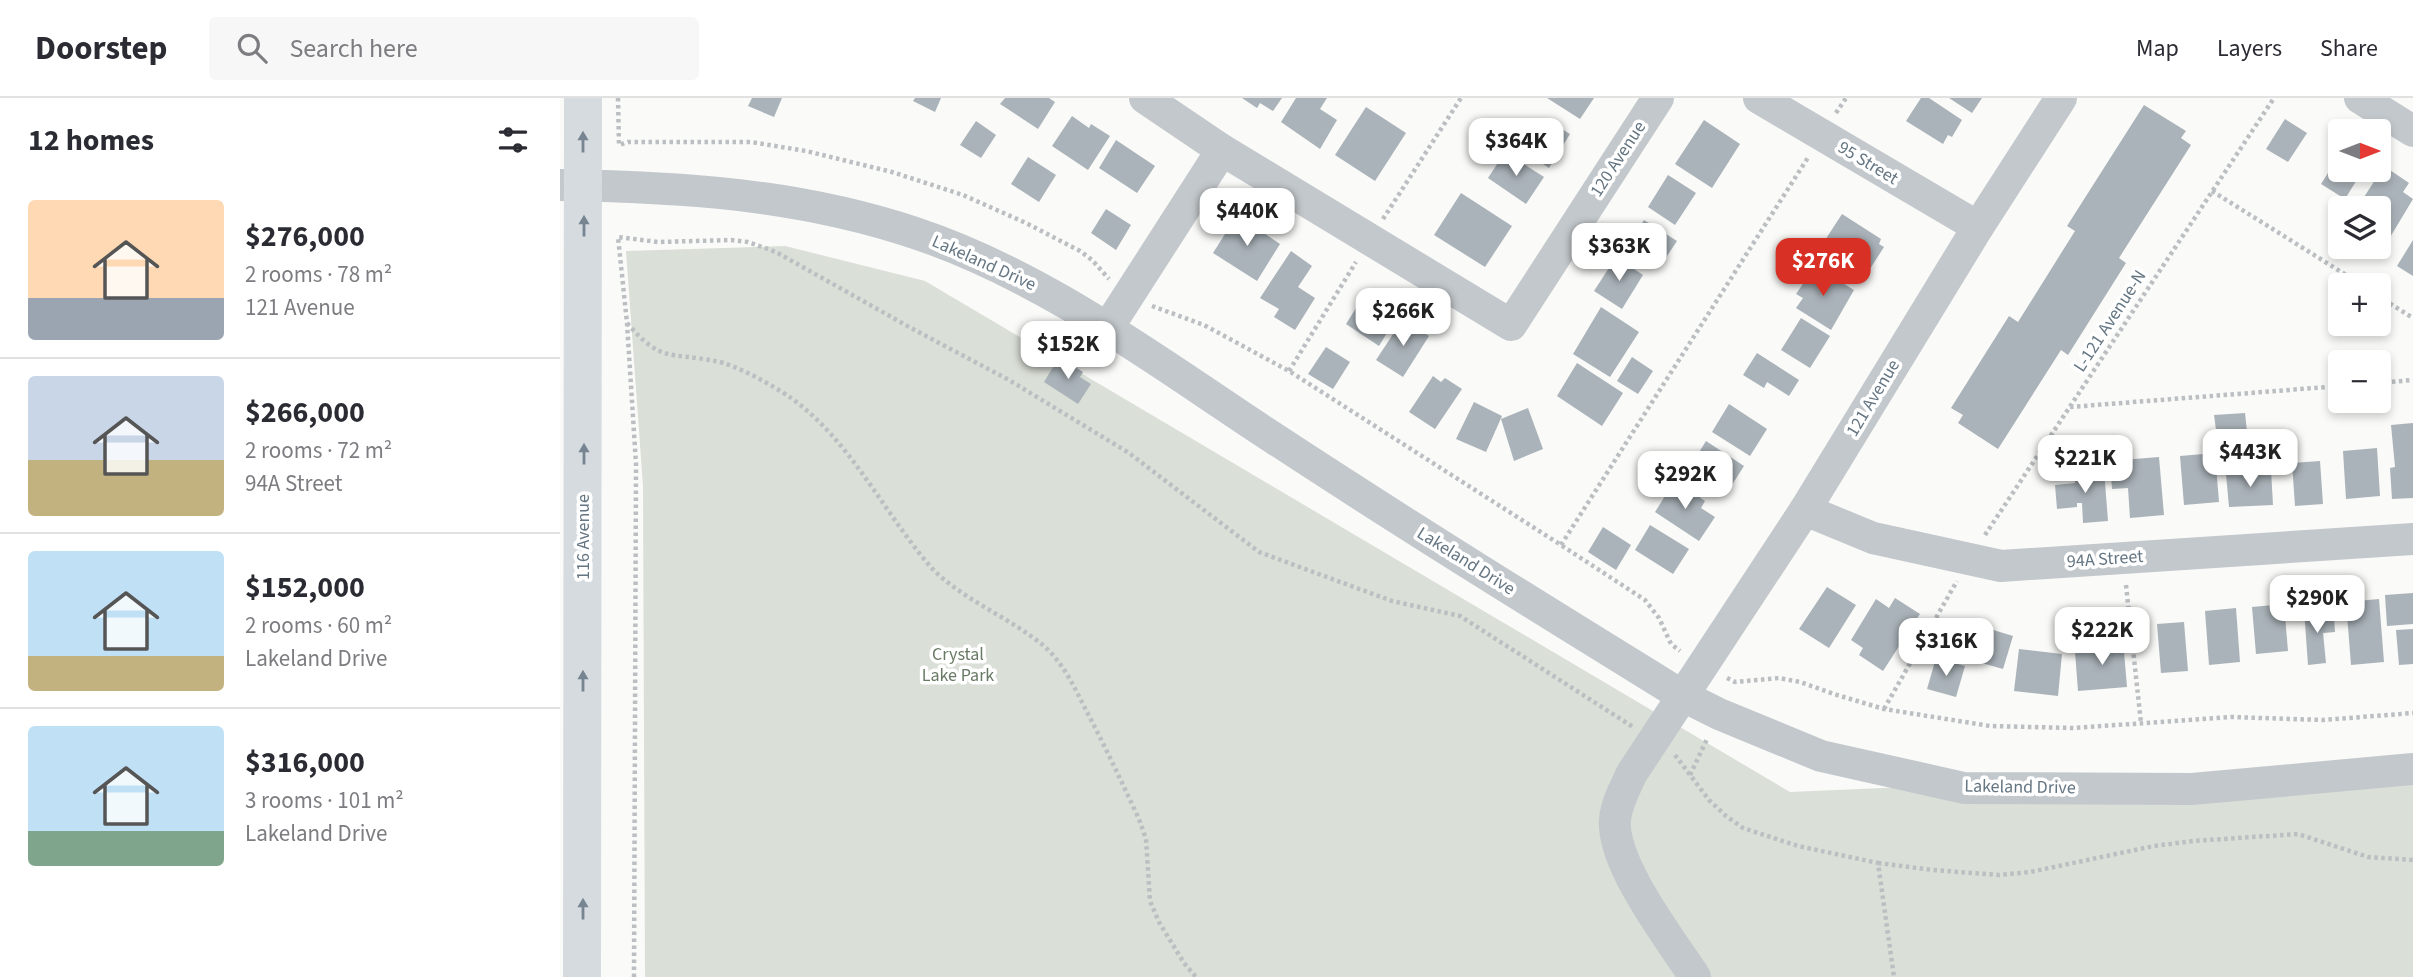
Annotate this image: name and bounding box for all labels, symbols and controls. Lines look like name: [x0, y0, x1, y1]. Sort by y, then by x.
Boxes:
search box: [209, 17, 699, 80]
text: Doorstep: [35, 25, 167, 72]
icon: search: [233, 29, 271, 67]
text: Search here: [289, 30, 418, 67]
text: Map: [2136, 31, 2179, 66]
text: Layers: [2217, 31, 2282, 66]
text: Share: [2320, 31, 2378, 66]
street label: 120 Avenue: [1584, 116, 1652, 202]
pin: $364K: [1467, 118, 1565, 178]
text: 12 homes: [28, 119, 154, 162]
north arrow: [2328, 119, 2390, 182]
map controls: [2328, 119, 2391, 413]
icon: filters: [494, 121, 532, 159]
text: $364K: [1485, 124, 1547, 157]
one-way arrow: [577, 130, 589, 152]
street label: 95 Street: [1833, 135, 1903, 191]
pin: $440K: [1198, 188, 1296, 248]
text: $440K: [1216, 194, 1278, 227]
button: layers: [2328, 196, 2391, 259]
text: $276,000: [245, 215, 365, 258]
one-way arrow: [578, 215, 590, 237]
pin: $363K: [1570, 223, 1668, 283]
icon: home: [84, 228, 168, 312]
street label: Lakeland Drive: [928, 229, 1040, 297]
text: $363K: [1588, 229, 1650, 262]
pin: $276K: [1774, 238, 1872, 298]
text: $276K: [1792, 244, 1854, 277]
text: 2 rooms · 78 m²: [245, 258, 392, 291]
street label: L-121 Avenue-N: [2068, 265, 2152, 377]
button: +: [2328, 273, 2391, 336]
pin: $266K: [1354, 288, 1452, 348]
text: 121 Avenue: [245, 291, 355, 324]
text: $266K: [1372, 294, 1434, 327]
pin: $152K: [1019, 322, 1117, 381]
text: $152K: [1037, 327, 1099, 360]
button: −: [2328, 350, 2391, 413]
street label: 121 Avenue: [1840, 355, 1906, 441]
text: $266,000: [245, 391, 365, 434]
icon: home: [84, 404, 168, 488]
pin: $443K: [2201, 430, 2299, 489]
text: 2 rooms · 72 m²: [245, 434, 392, 467]
text: $443K: [2219, 435, 2281, 468]
pin: $221K: [2036, 436, 2134, 495]
text: $221K: [2054, 441, 2116, 474]
one-way arrow: [578, 443, 589, 465]
pin: $292K: [1636, 452, 1734, 511]
text: $292K: [1654, 457, 1716, 490]
text: 94A Street: [245, 467, 343, 500]
street label: 116 Avenue: [571, 494, 596, 580]
street label: Lakeland Drive: [1412, 521, 1520, 601]
street label: 94A Street: [2066, 544, 2144, 574]
text: $152,000: [245, 566, 365, 609]
pin: $290K: [2268, 575, 2366, 635]
icon: home: [84, 579, 168, 663]
text: $290K: [2286, 581, 2348, 614]
pin: $222K: [2053, 608, 2151, 667]
text: 2 rooms · 60 m²: [245, 609, 392, 642]
text: $222K: [2071, 613, 2133, 646]
pin: $316K: [1897, 618, 1995, 678]
text: $316K: [1915, 624, 1977, 657]
text: Lakeland Drive: [245, 642, 387, 675]
park label: Crystal Lake Park: [922, 642, 994, 688]
one-way arrow: [577, 670, 589, 692]
text: $316,000: [245, 741, 365, 784]
icon: home: [84, 754, 168, 838]
street label: Lakeland Drive: [1964, 774, 2076, 800]
text: 3 rooms · 101 m²: [245, 784, 404, 817]
text: Lakeland Drive: [245, 817, 387, 850]
one-way arrow: [577, 898, 589, 920]

